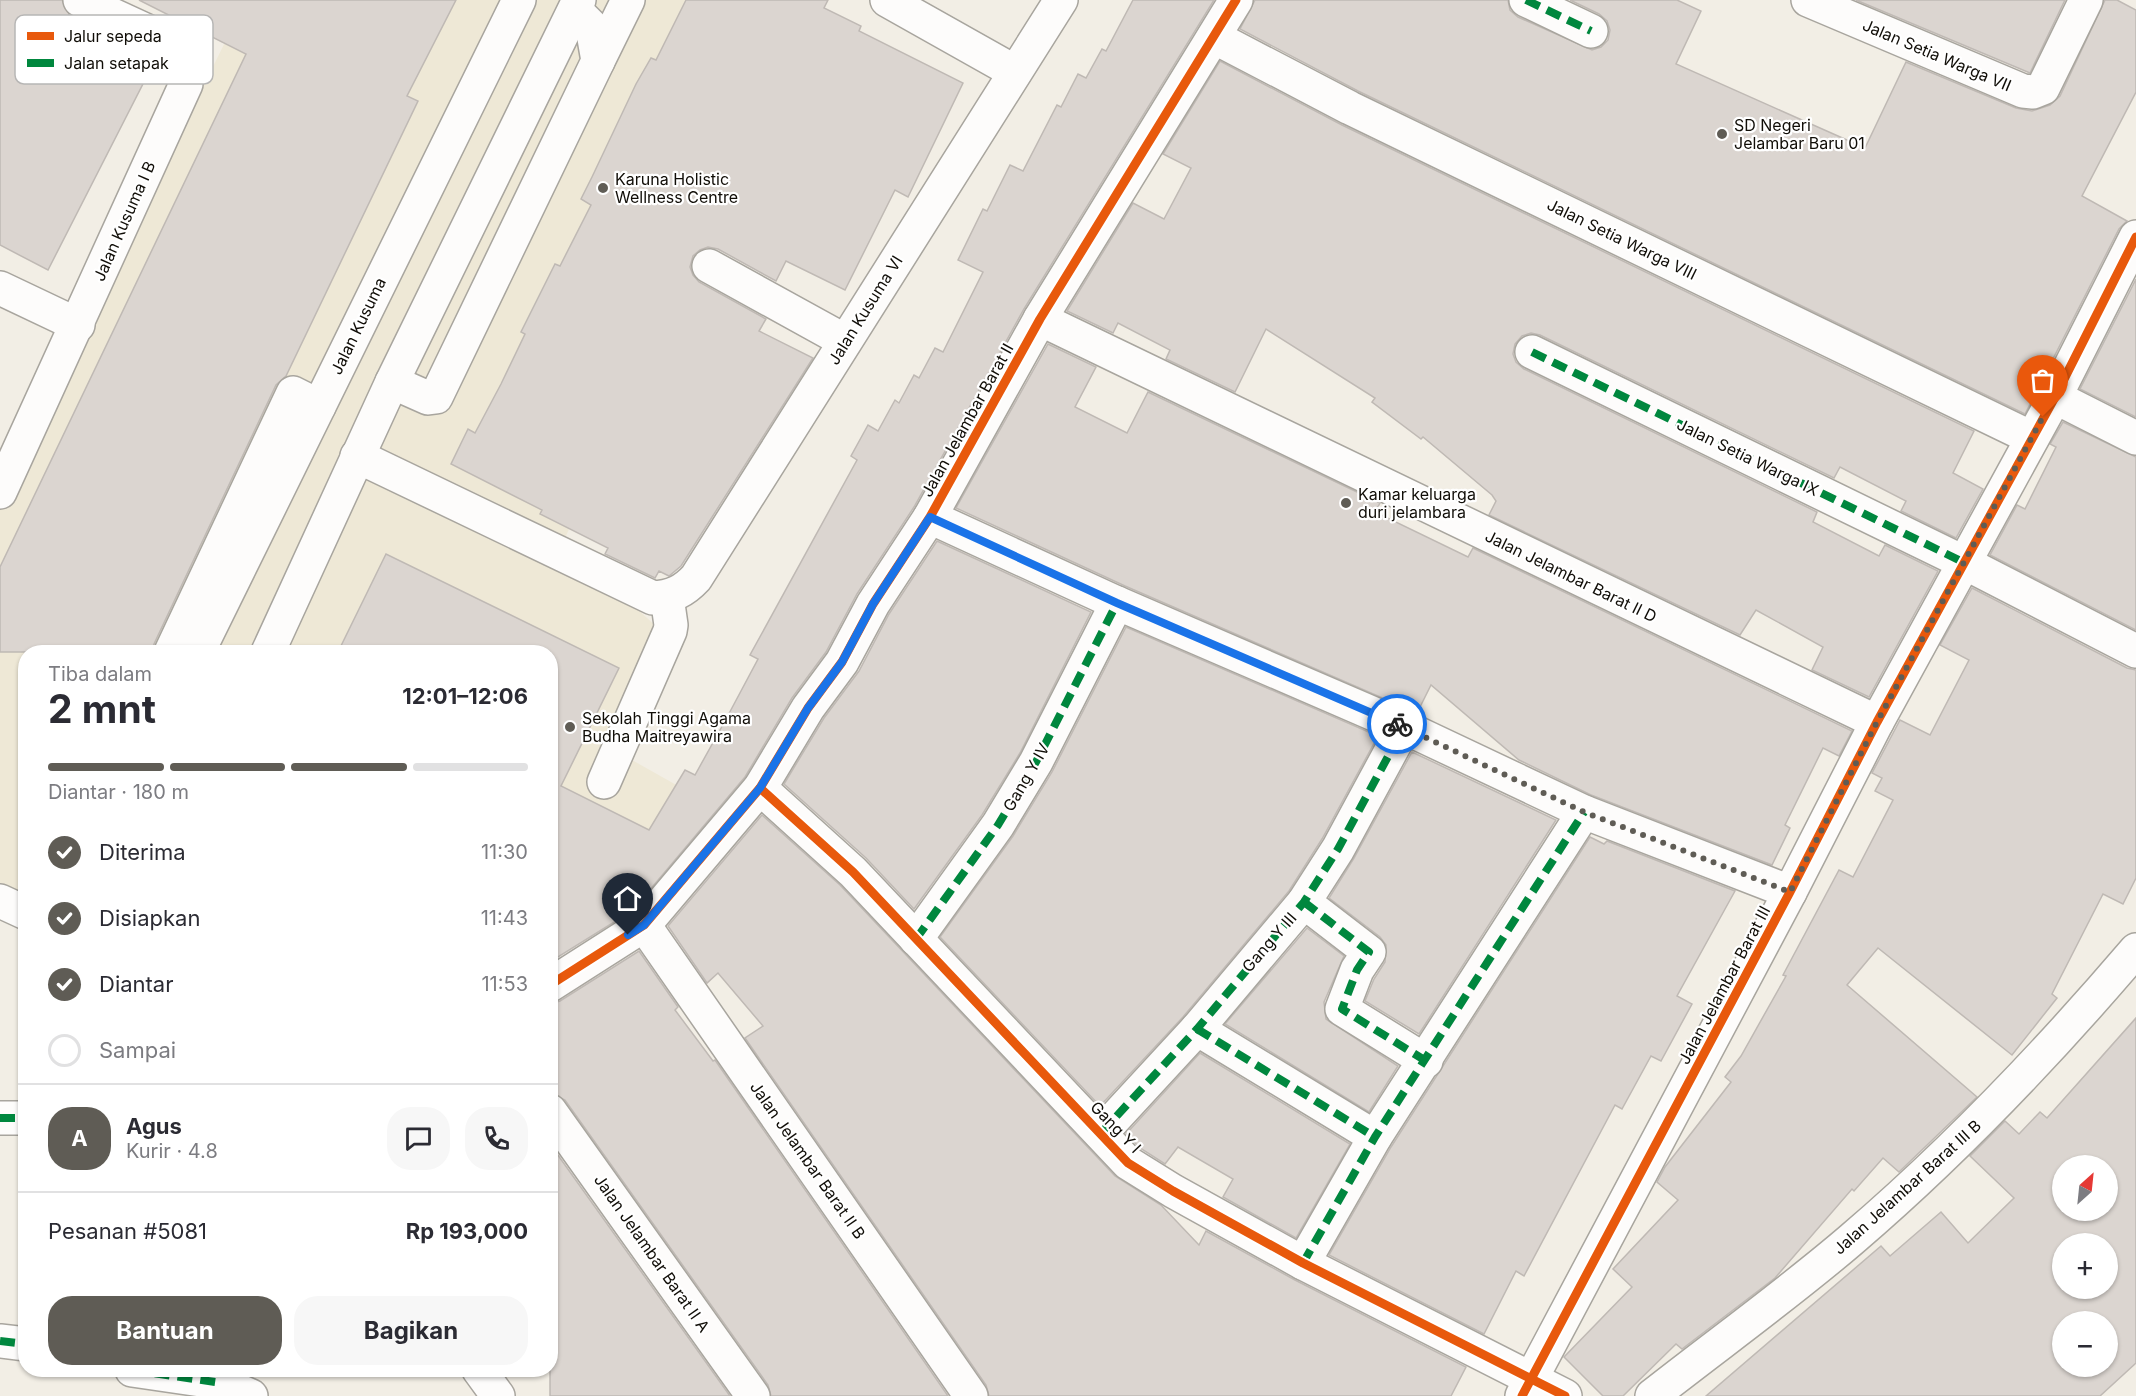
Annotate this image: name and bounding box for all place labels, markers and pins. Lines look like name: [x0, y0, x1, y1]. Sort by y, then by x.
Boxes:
place label: SD Negeri Jelambar Baru 01: [1734, 115, 1865, 153]
marker: SD Negeri Jelambar Baru 01: [1715, 127, 1729, 141]
place label: Karuna Holistic Wellness Centre: [615, 169, 738, 207]
marker: Karuna Holistic Wellness Centre: [596, 181, 610, 195]
pin: [2017, 355, 2068, 417]
place label: Kamar keluarga duri jelambara: [1358, 484, 1476, 522]
marker: Kamar keluarga duri jelambara: [1339, 496, 1353, 510]
place label: Sekolah Tinggi Agama Budha Maitreyawira: [582, 708, 751, 746]
marker: Sekolah Tinggi Agama Budha Maitreyawira: [563, 720, 577, 734]
pin: [602, 873, 653, 935]

